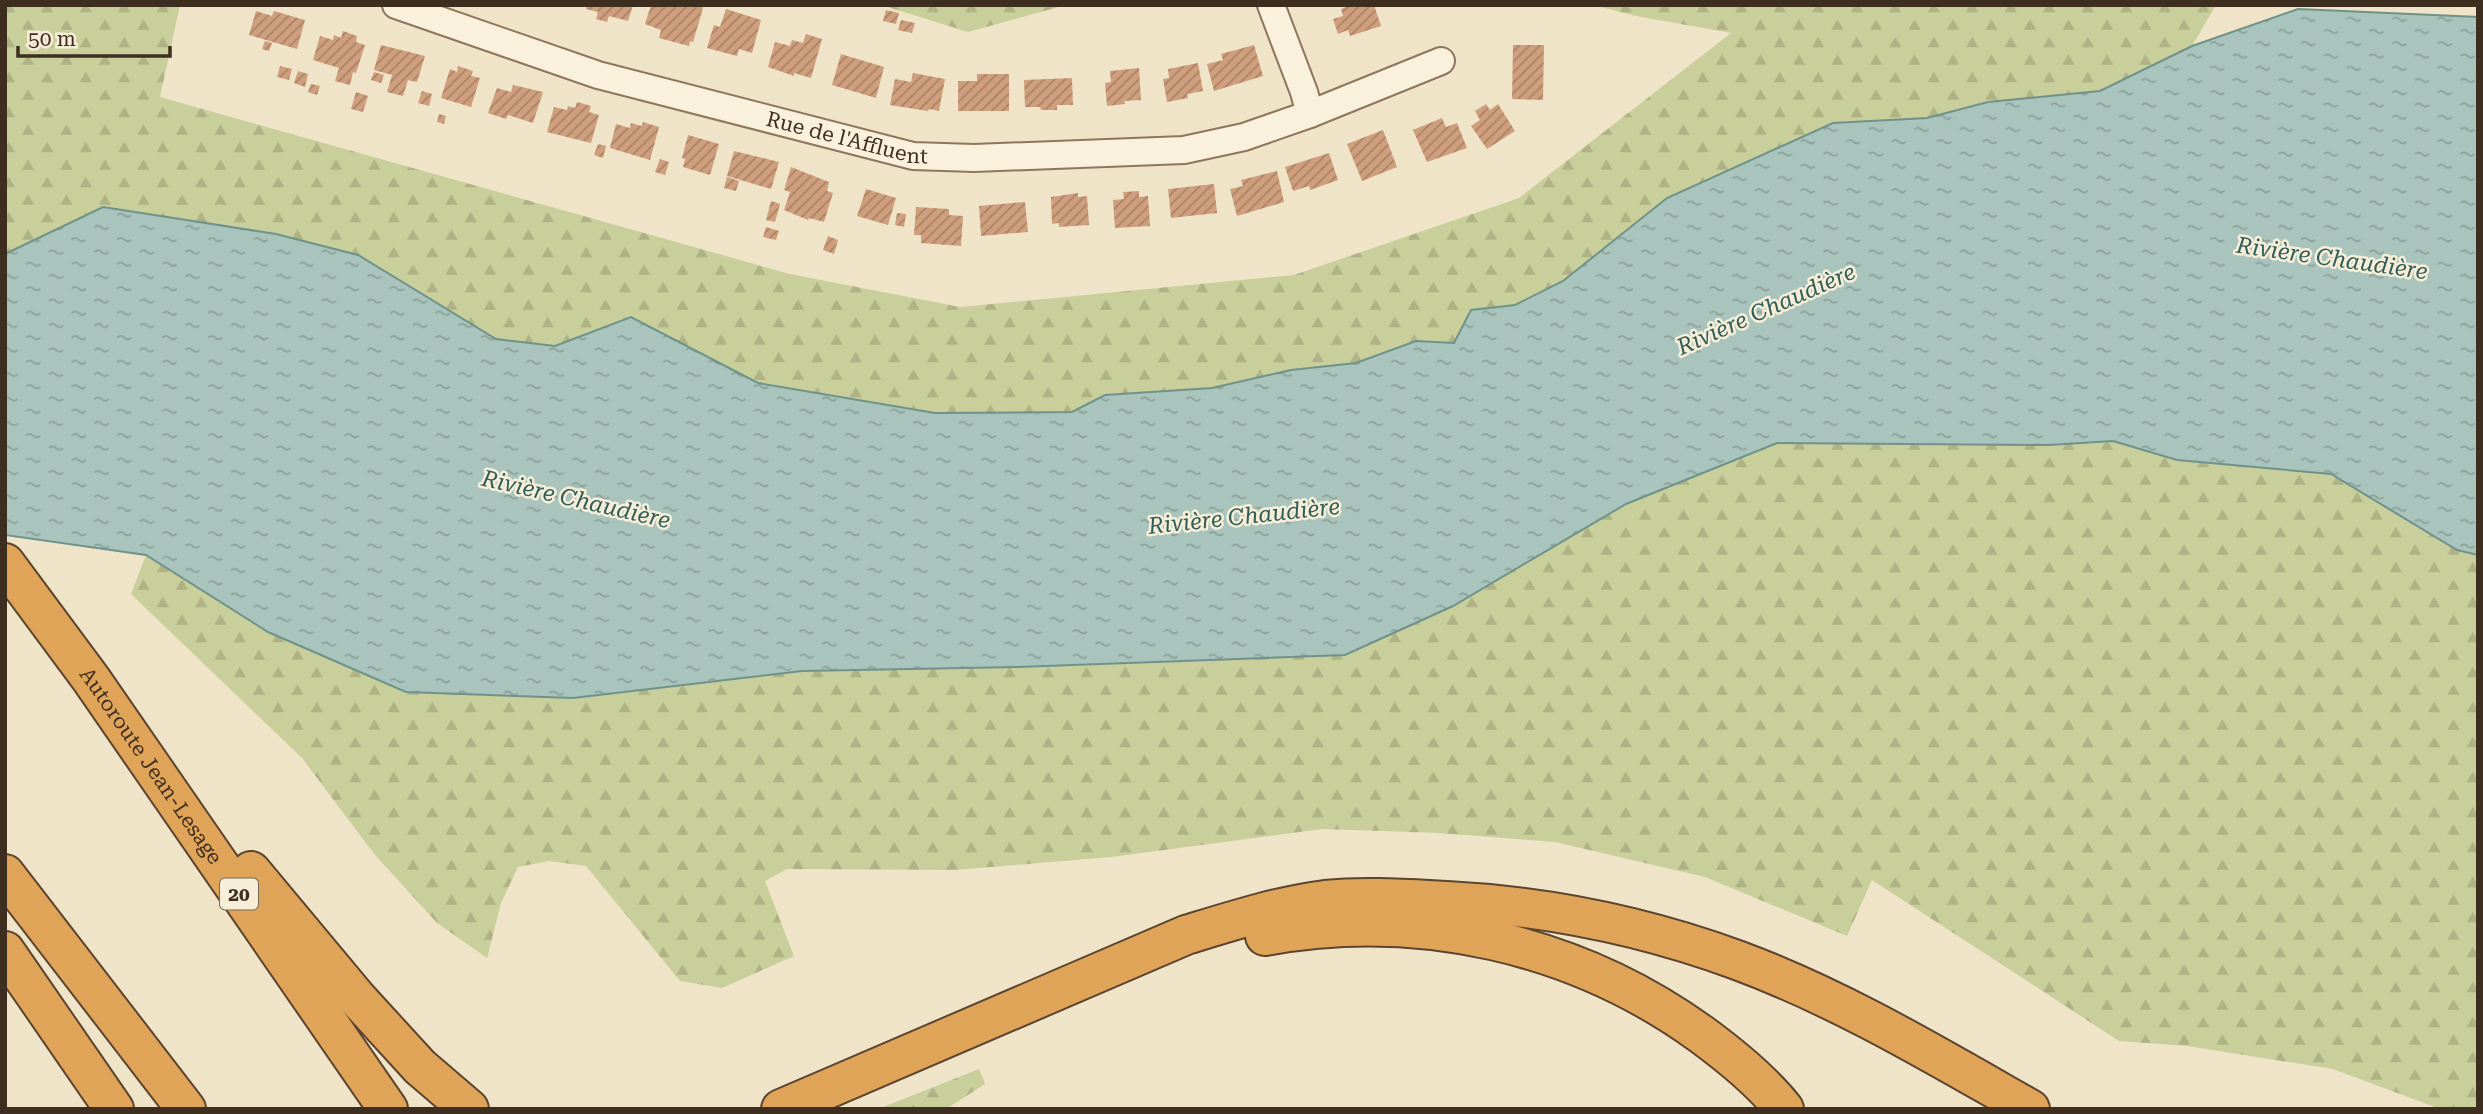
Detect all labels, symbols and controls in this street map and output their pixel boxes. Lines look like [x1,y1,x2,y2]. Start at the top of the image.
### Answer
scale bar [18,14,170,58]
text: 50 m [28,27,76,51]
street label: Rue de l'Affluent [764,107,928,168]
water label: Rivière Chaudière [2234,232,2429,285]
water label: Rivière Chaudière [1672,258,1860,361]
water label: Rivière Chaudière [478,464,673,534]
water label: Rivière Chaudière [1146,493,1341,540]
street label: Autoroute Jean-Lesage [75,663,227,869]
road number: 20 [220,878,258,909]

